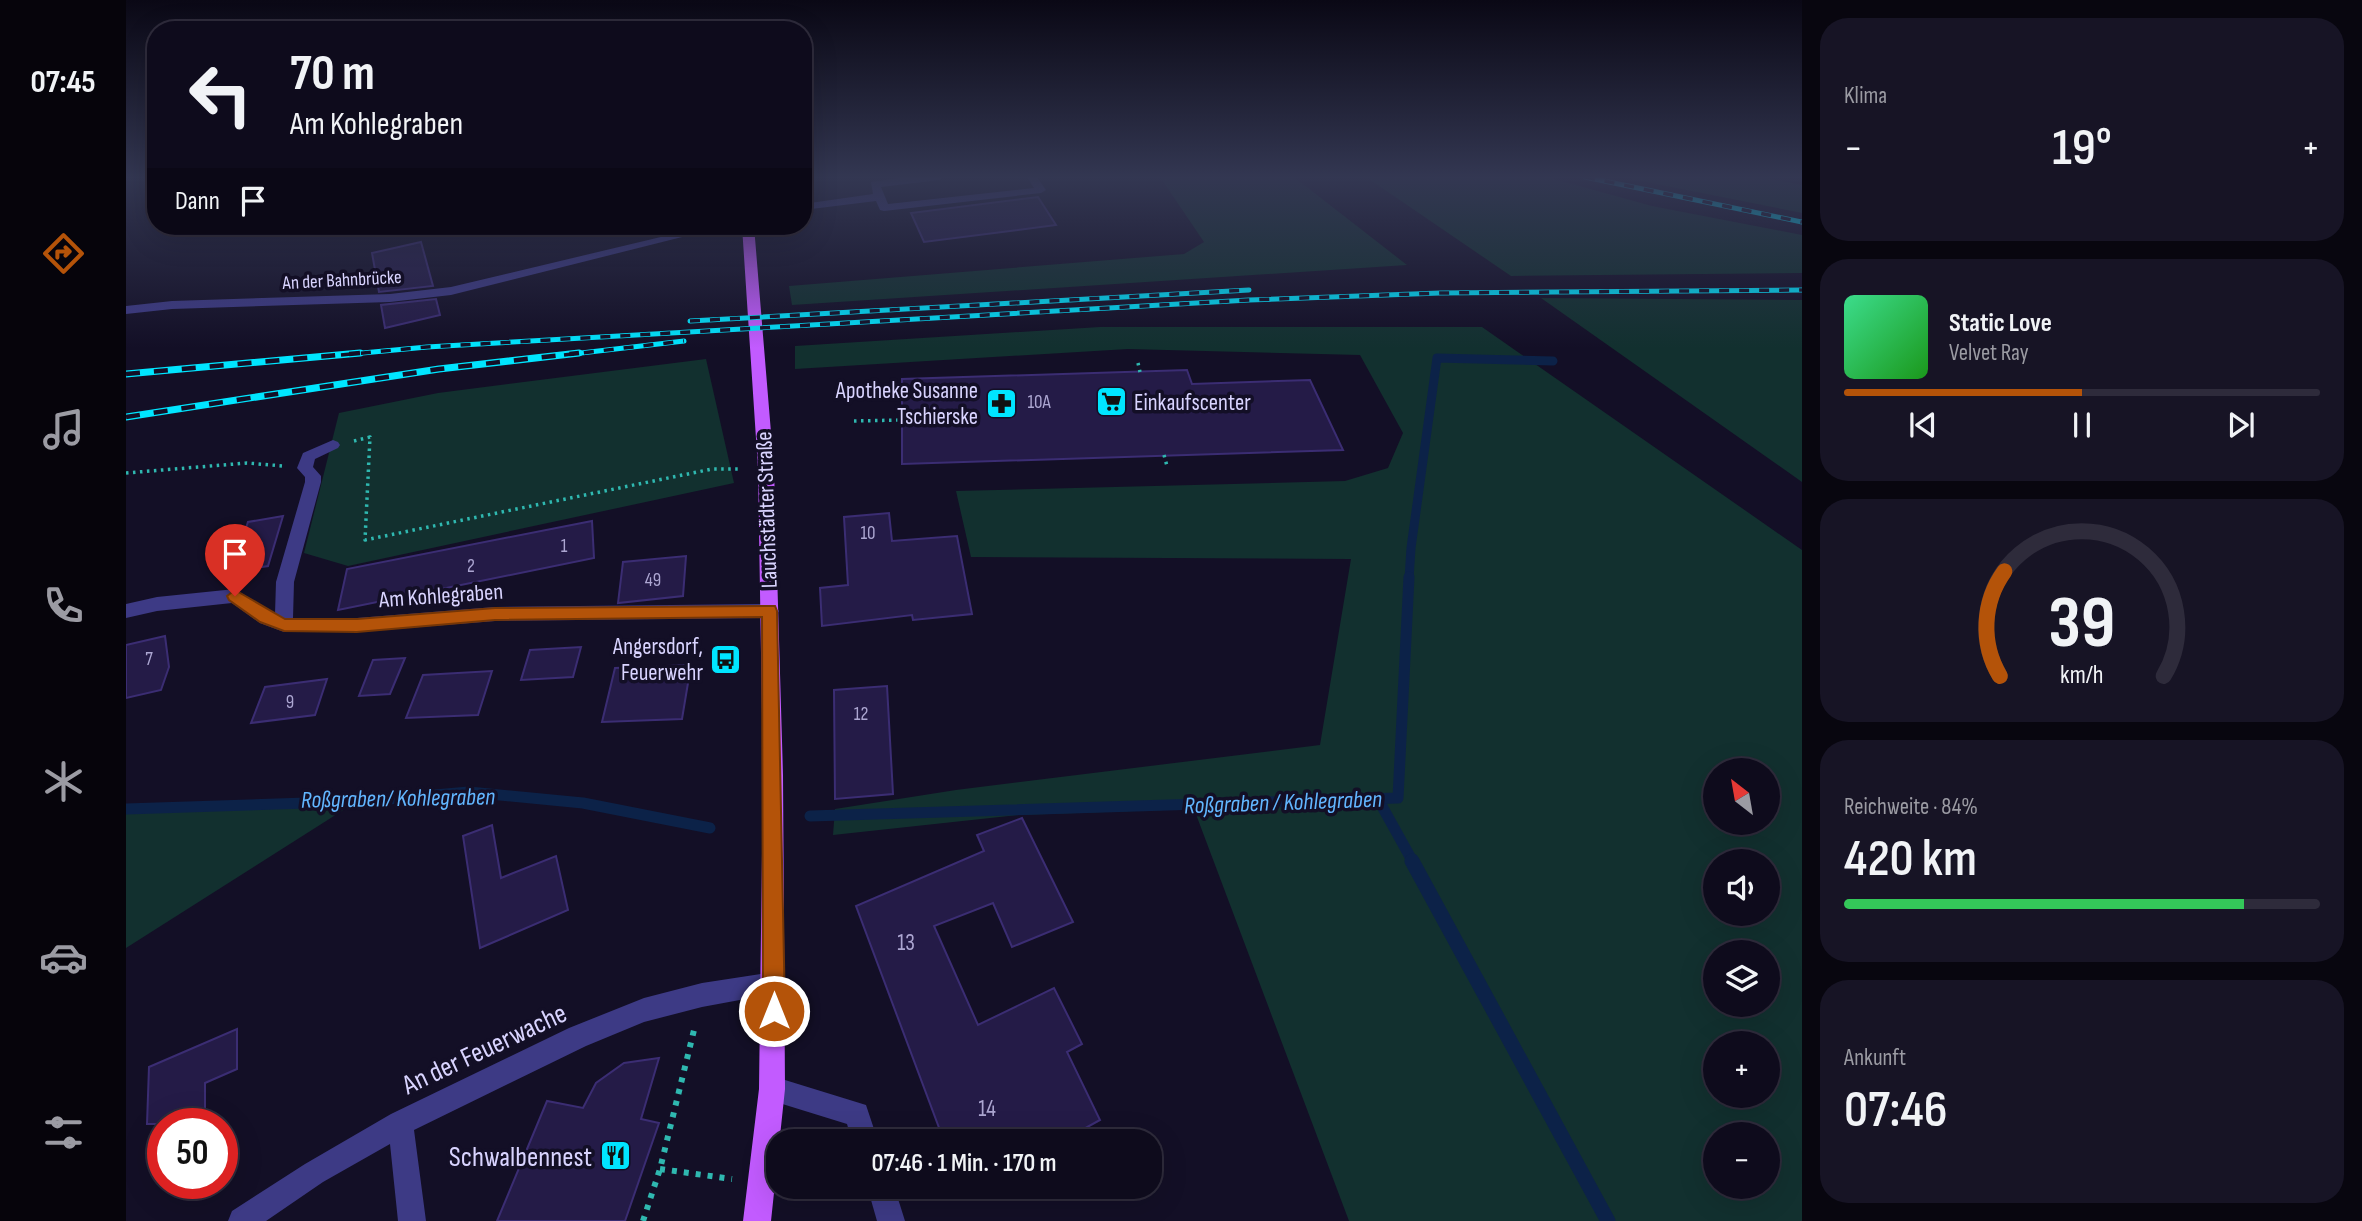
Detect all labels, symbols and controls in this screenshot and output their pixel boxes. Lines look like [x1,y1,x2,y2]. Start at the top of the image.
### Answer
text: 70 m [290,45,375,104]
icon: left [175,49,266,140]
text: 07:45 [30,63,96,102]
text: Klima [1844,82,1887,110]
text: Am Kohlegraben [290,105,463,144]
text: 19° [2052,117,2112,180]
text: − [1844,126,1863,171]
text: + [2301,126,2320,171]
icon: arrive [234,182,272,220]
text: Dann [175,186,220,217]
icon: directions [39,229,88,278]
street label: An der Bahnbrücke [281,266,402,295]
text: Static Love [1949,308,2052,339]
text: Velvet Ray [1949,339,2029,367]
place label: Apotheke Susanne Tschierske [835,377,978,431]
supermarket icon: Einkaufscenter [1094,385,1128,419]
pharmacy icon: Apotheke Susanne Tschierske [984,386,1018,420]
place label: Einkaufscenter [1134,389,1251,417]
house number: 10A [1027,391,1051,414]
icon: music [39,405,88,454]
icon: previous [1904,406,1942,444]
icon: pause [2063,406,2101,444]
icon: next [2222,406,2260,444]
street label: Lauchstädter Straße [750,431,784,589]
house number: 10 [860,522,876,545]
pin [205,524,265,596]
icon: arrive [216,535,254,573]
house number: 1 [561,535,568,558]
house number: 2 [467,555,475,578]
house number: 49 [645,569,661,592]
street label: Am Kohlegraben [377,578,504,614]
icon: phone [39,581,88,630]
text: 39 [2048,581,2116,669]
place label: Angersdorf, Feuerwehr [612,633,703,687]
bus stop icon: Angersdorf, Feuerwehr [709,642,743,676]
house number: 7 [145,648,153,671]
text: km/h [2060,660,2104,691]
house number: 9 [286,691,294,714]
house number: 12 [854,703,868,726]
icon: climate [39,757,88,806]
north arrow [1703,758,1780,835]
map controls [1703,758,1780,1199]
water label: Roßgraben/ Kohlegraben [301,782,495,815]
water label: Roßgraben / Kohlegraben [1183,785,1383,820]
text: Reichweite · 84% [1844,793,1978,821]
text: 420 km [1844,828,1977,891]
button: sound [1703,849,1780,926]
house number: 13 [897,929,915,957]
icon: car [39,933,88,982]
button: layers [1703,940,1780,1017]
position arrow [737,974,811,1048]
street label: An der Feuerwache [396,997,572,1102]
button: + [1703,1031,1780,1108]
text: Ankunft [1844,1044,1906,1072]
text: 07:46 [1844,1079,1947,1142]
house number: 14 [978,1095,996,1123]
icon: filters [39,1108,88,1157]
speed limit sign: 50 [147,1108,238,1199]
button: − [1703,1122,1780,1199]
restaurant icon: Schwalbennest [598,1139,632,1173]
place label: Schwalbennest [449,1141,592,1174]
text: 07:46 · 1 Min. · 170 m [872,1148,1057,1179]

